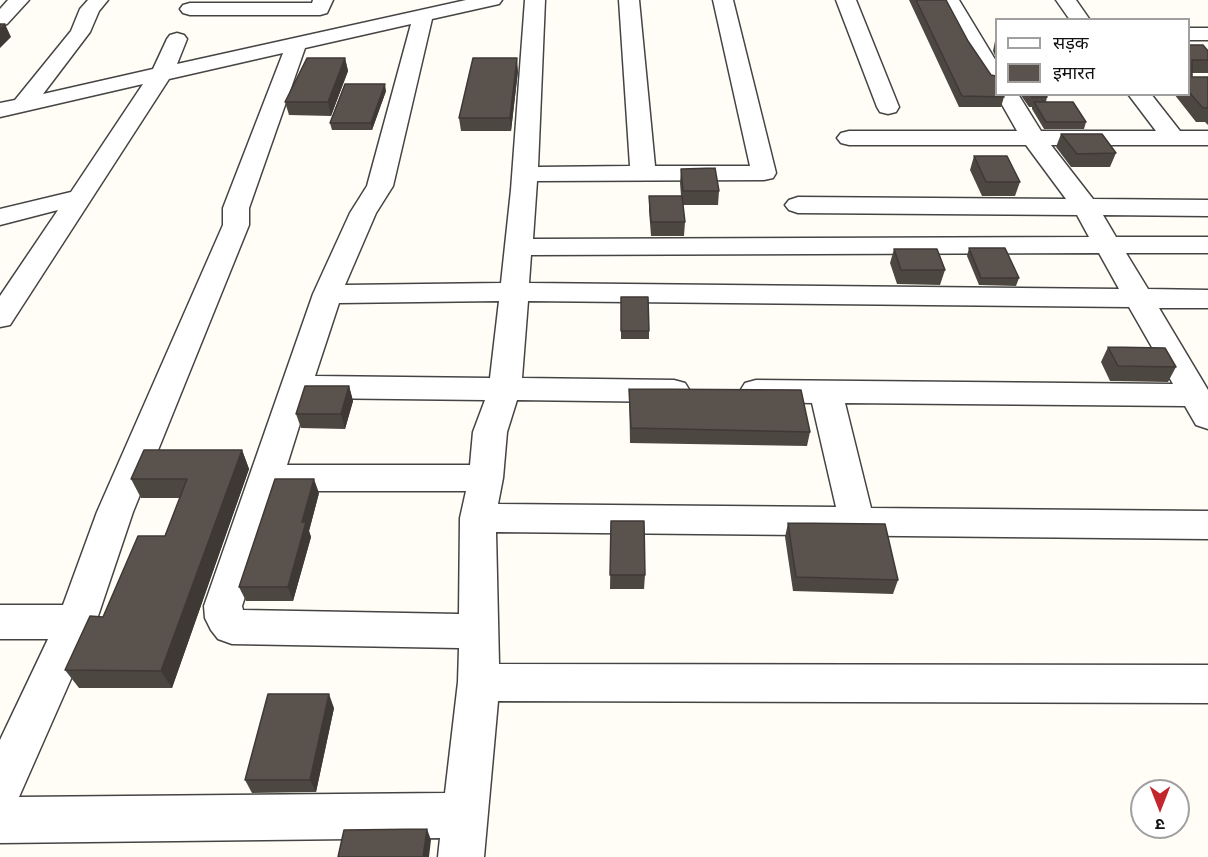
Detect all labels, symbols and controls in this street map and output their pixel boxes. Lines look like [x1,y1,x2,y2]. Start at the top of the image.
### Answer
legend [995,18,1190,96]
text: सड़क [1053,30,1089,54]
text: इमारत [1053,60,1095,84]
north arrow [1130,779,1190,839]
text: उ [1155,814,1165,836]

